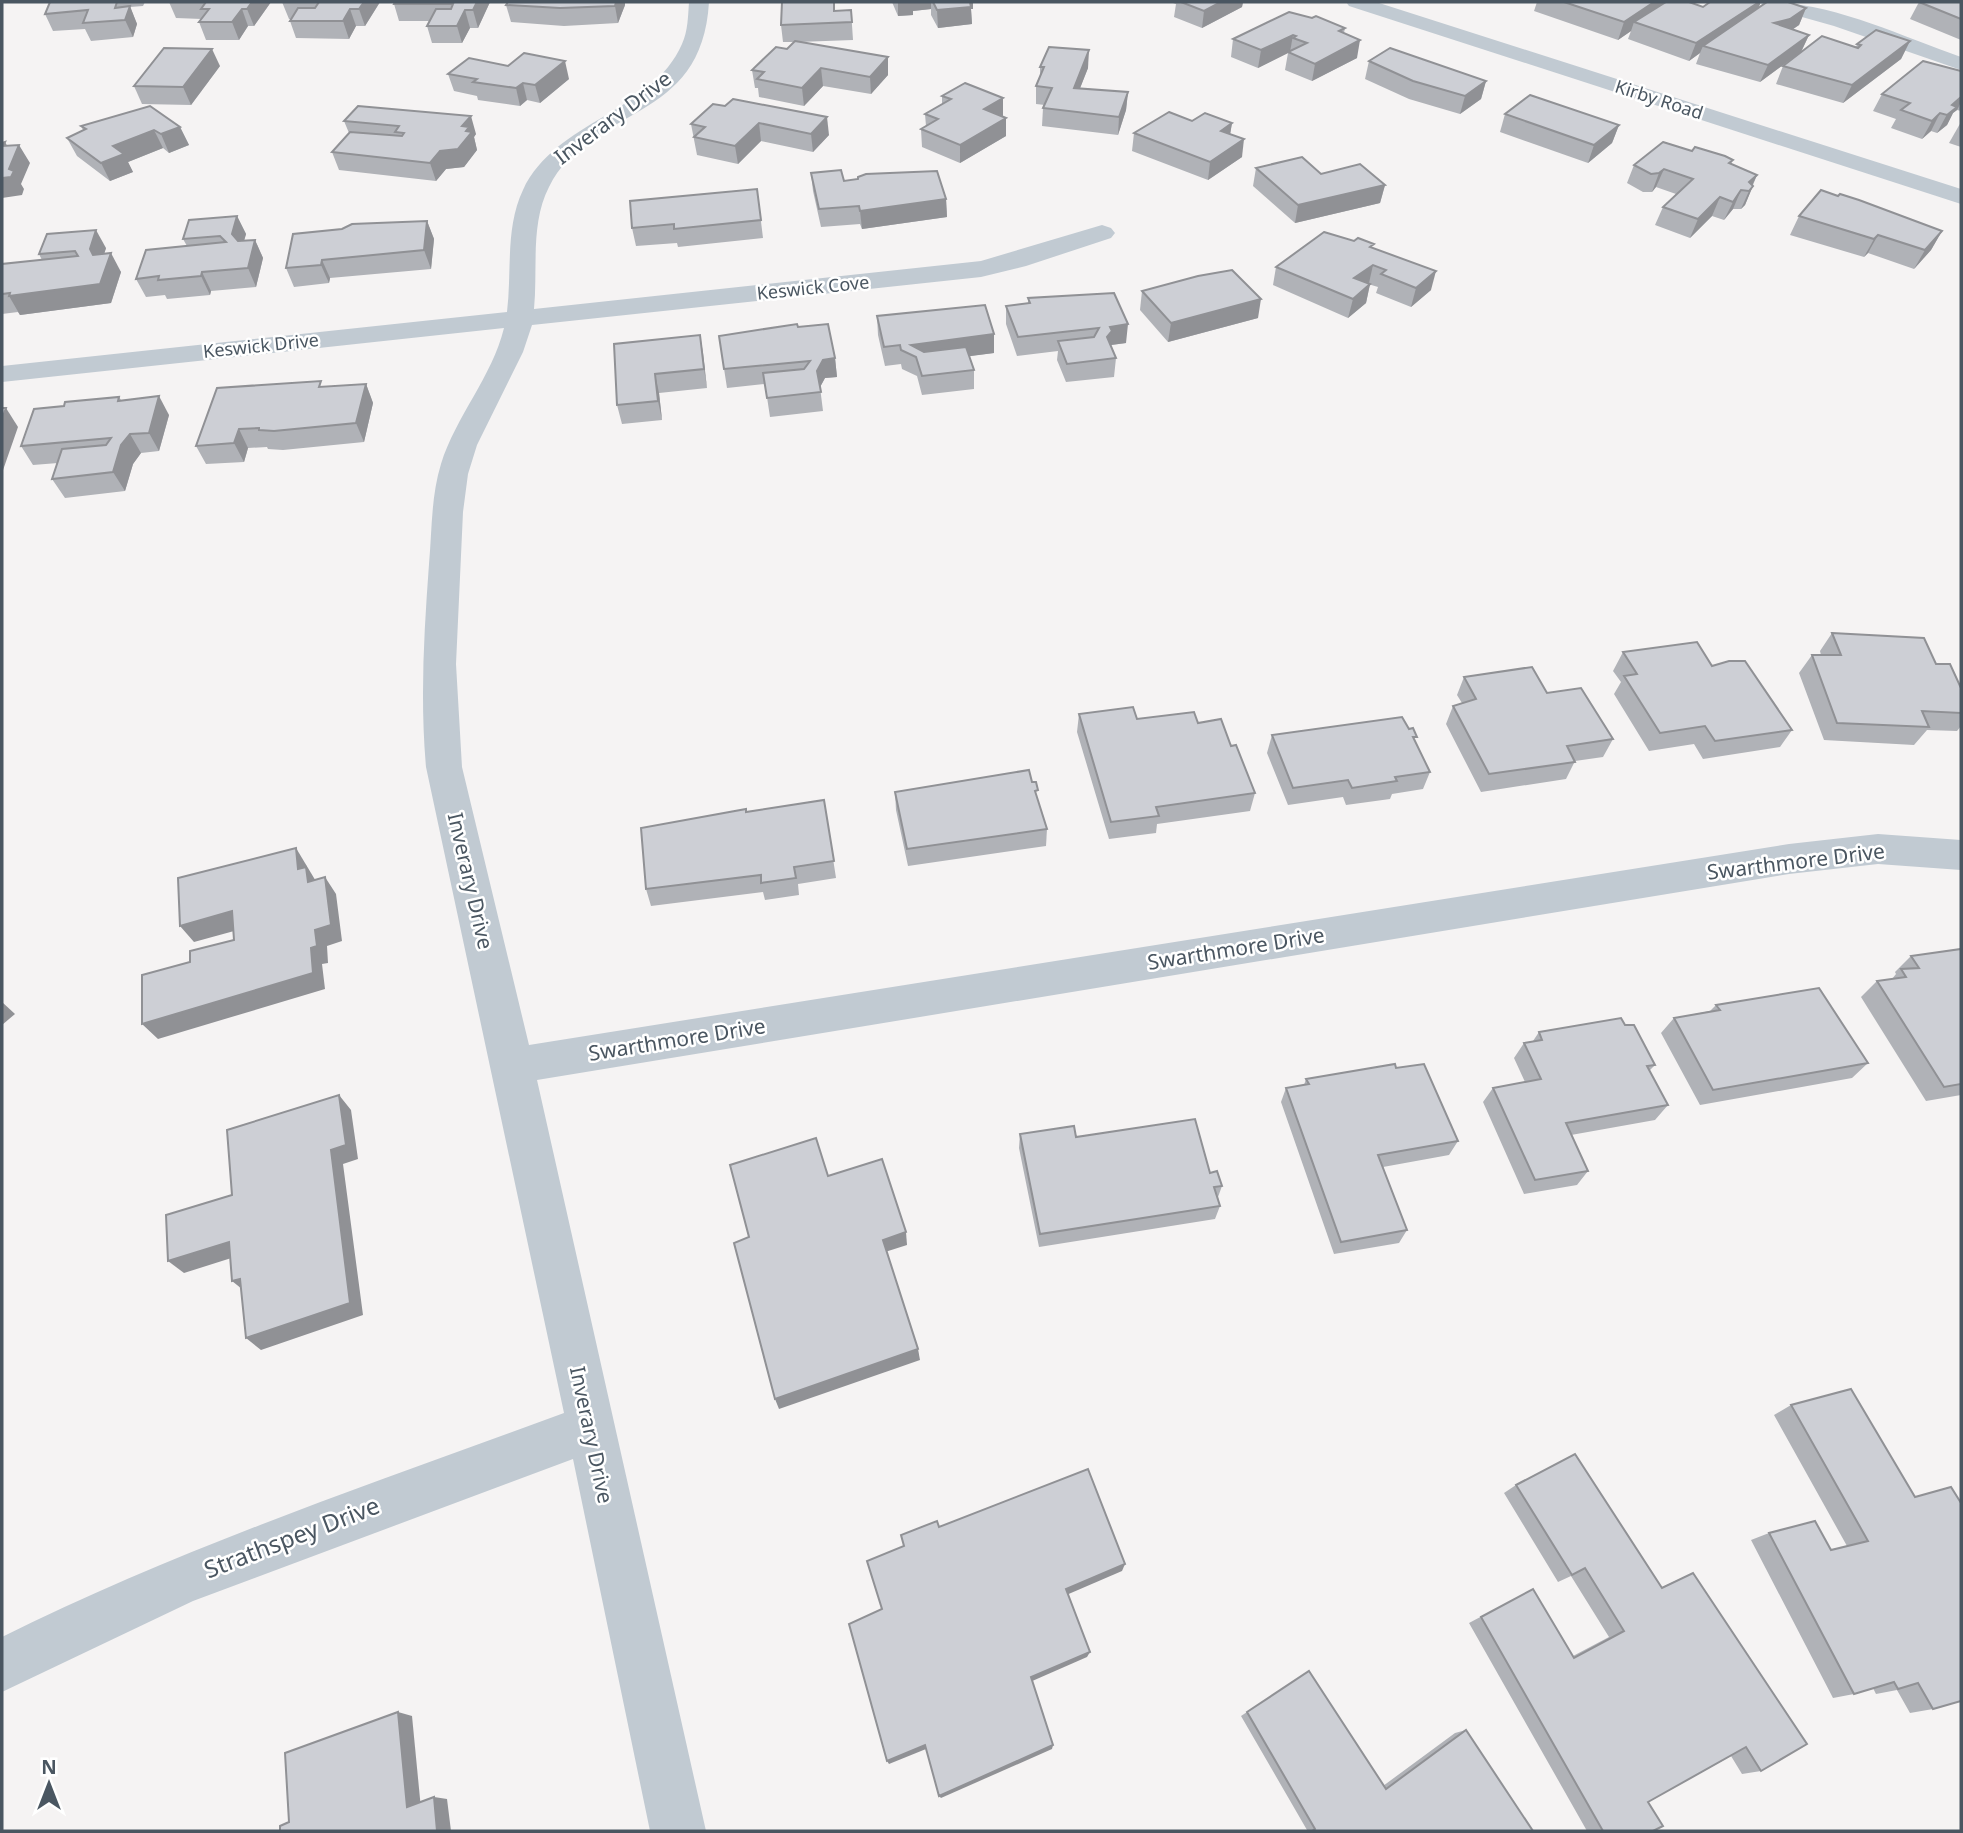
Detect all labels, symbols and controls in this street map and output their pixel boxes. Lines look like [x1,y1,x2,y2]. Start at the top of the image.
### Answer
street label: Inverary Drive [548,64,676,170]
street label: Kirby Road [1612,74,1706,125]
street label: Keswick Cove [756,269,870,305]
street label: Keswick Drive [202,327,320,363]
street label: Inverary Drive [442,810,500,952]
street label: Swarthmore Drive [1705,836,1886,886]
street label: Swarthmore Drive [1145,920,1326,976]
street label: Swarthmore Drive [586,1011,767,1067]
street label: Inverary Drive [564,1364,620,1506]
street label: Strathspey Drive [199,1488,384,1585]
north arrow [14,1749,84,1819]
text: N [41,1754,57,1780]

